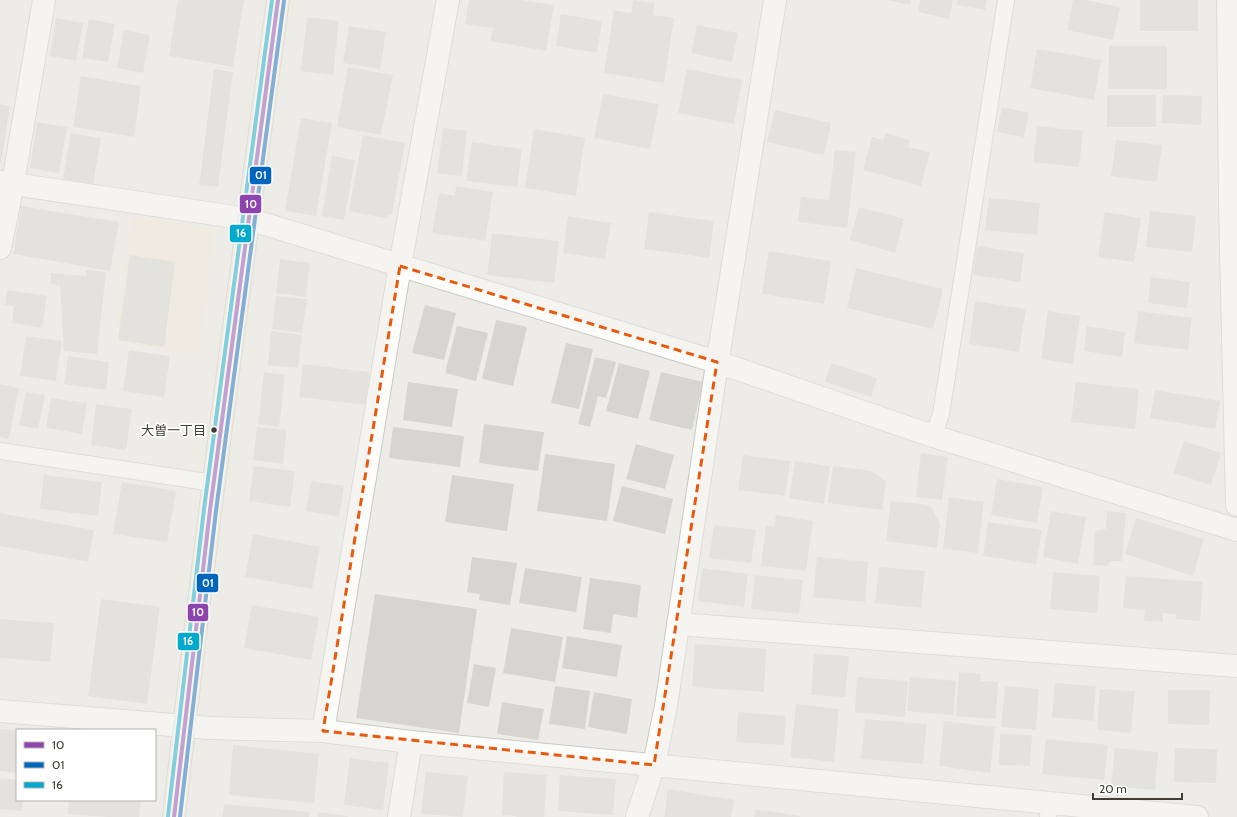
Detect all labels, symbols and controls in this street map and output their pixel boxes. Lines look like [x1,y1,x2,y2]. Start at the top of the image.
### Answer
line badge: 01 [249,166,272,185]
text: 01 [255,168,267,182]
line badge: 10 [239,194,262,214]
text: 10 [245,197,257,211]
line badge: 16 [229,224,252,243]
text: 16 [236,226,246,240]
place label: 大曽一丁目 [141,422,206,438]
marker: 大曽一丁目 [209,425,219,435]
line badge: 01 [196,573,219,593]
text: 01 [202,576,214,590]
line badge: 10 [187,603,209,622]
text: 10 [192,605,204,619]
line badge: 16 [177,632,200,651]
text: 16 [183,634,193,648]
legend [16,729,156,801]
text: 10 [52,737,64,752]
text: 01 [52,757,64,772]
scale bar [1093,775,1182,801]
text: 16 [52,777,63,792]
text: 20 m [1099,781,1127,796]

